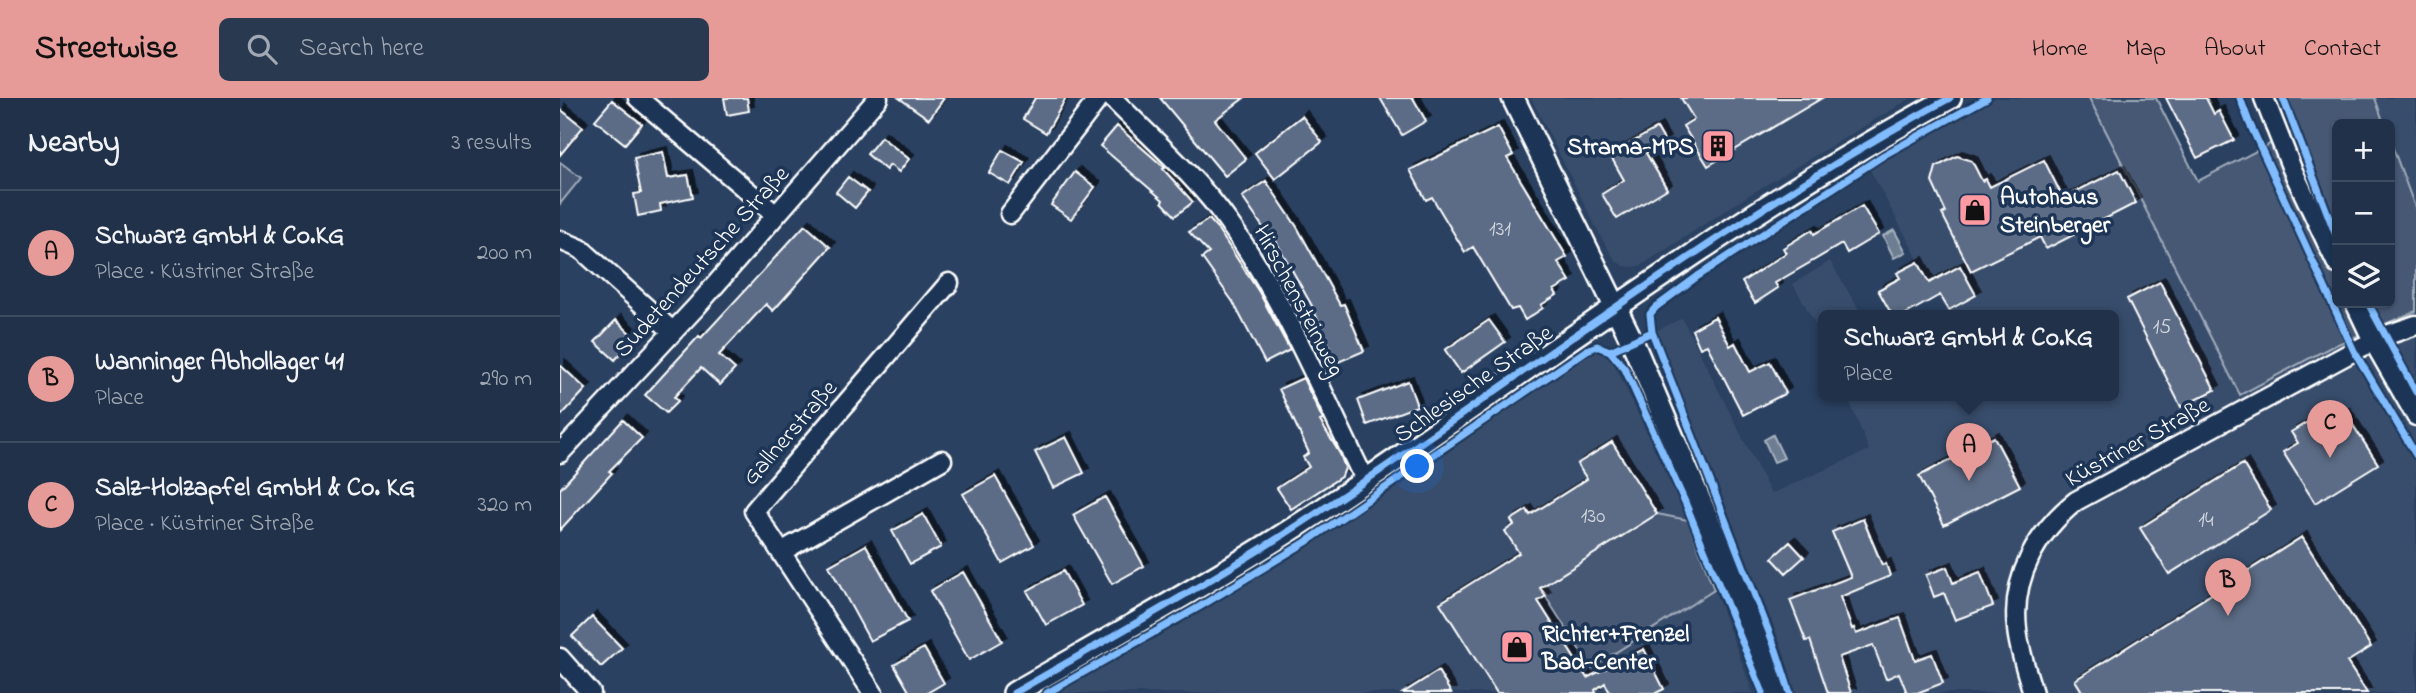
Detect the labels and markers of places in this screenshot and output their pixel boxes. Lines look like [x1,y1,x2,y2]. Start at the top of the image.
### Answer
building icon: Strama-MPS [1699,127,1737,165]
place label: Strama-MPS [1567,131,1694,166]
place label: Autohaus Steinberger [2000,181,2111,245]
shop icon: Autohaus Steinberger [1956,191,1994,229]
pin: C [2307,400,2353,458]
pin: A [1946,423,1992,481]
pin: B [2205,558,2251,616]
place label: Richter+Frenzel Bad-Center [1541,618,1689,681]
shop icon: Richter+Frenzel Bad-Center [1498,628,1536,666]

